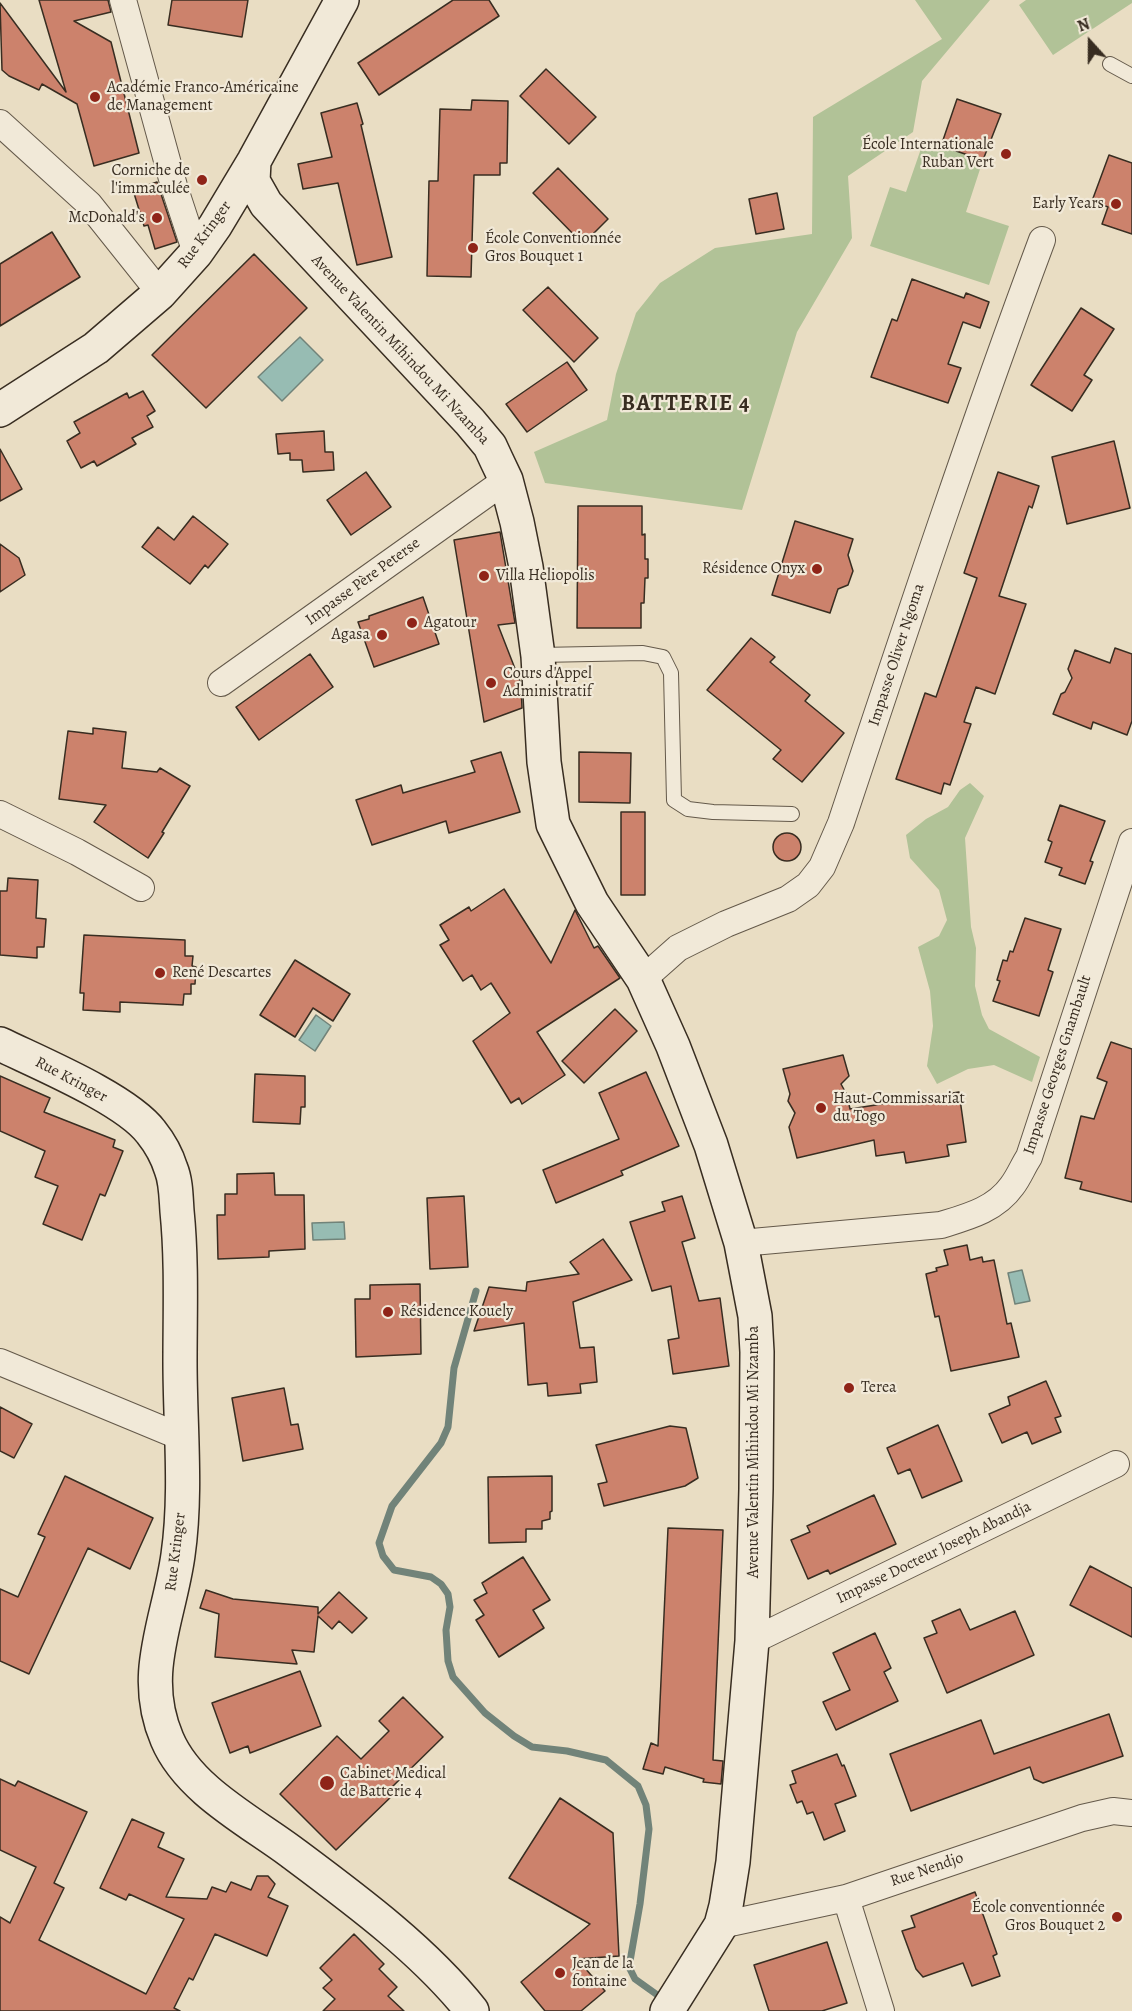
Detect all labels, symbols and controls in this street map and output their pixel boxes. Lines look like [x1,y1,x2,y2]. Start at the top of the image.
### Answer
north arrow [1060,12,1120,72]
text: N [1074,13,1093,38]
place label: Académie Franco-Américaine de Management [107,78,299,116]
marker: Académie Franco-Américaine de Management [88,90,102,104]
place label: École Internationale Ruban Vert [862,135,994,173]
marker: École Internationale Ruban Vert [999,147,1013,161]
place label: Corniche de l'immaculée [111,161,190,199]
marker: Corniche de l'immaculée [195,173,209,187]
place label: Early Years [1032,194,1104,214]
street label: Rue Kringer [174,197,236,273]
marker: Early Years [1109,197,1123,211]
place label: McDonald's [68,208,145,228]
marker: McDonald's [150,211,164,225]
place label: École Conventionnée Gros Bouquet 1 [485,229,621,267]
marker: École Conventionnée Gros Bouquet 1 [466,241,480,255]
street label: Avenue Valentin Mihindou Mi Nzamba [307,251,493,449]
district label: BATTERIE 4 [621,392,751,418]
street label: Impasse Père Peterse [302,534,424,630]
place label: Résidence Onyx [702,559,805,579]
marker: Résidence Onyx [810,562,824,576]
place label: Villa Heliopolis [496,566,595,586]
marker: Villa Heliopolis [477,569,491,583]
street label: Impasse Oliver Ngoma [865,581,929,729]
place label: Agatour [424,613,477,633]
marker: Agatour [405,616,419,630]
place label: Agasa [332,625,370,645]
marker: Agasa [375,628,389,642]
place label: Cours d'Appel Administratif [503,664,592,702]
marker: Cours d'Appel Administratif [484,676,498,690]
place label: René Descartes [172,963,272,983]
marker: René Descartes [153,966,167,980]
street label: Impasse Georges Gnambault [1020,973,1096,1157]
street label: Rue Kringer [32,1053,110,1107]
place label: Haut-Commissariat du Togo [833,1089,965,1127]
marker: Haut-Commissariat du Togo [814,1101,828,1115]
place label: Résidence Kouely [400,1302,513,1322]
marker: Résidence Kouely [381,1305,395,1319]
street label: Avenue Valentin Mihindou Mi Nzamba [744,1326,764,1578]
place label: Terea [861,1378,897,1398]
marker: Terea [842,1381,856,1395]
street label: Impasse Docteur Joseph Abandja [834,1497,1034,1609]
street label: Rue Kringer [162,1512,190,1592]
place label: Cabinet Medical de Batterie 4 [340,1764,446,1802]
marker: Cabinet Medical de Batterie 4 [318,1774,336,1792]
street label: Rue Nendjo [888,1849,966,1891]
place label: École conventionnée Gros Bouquet 2 [972,1898,1105,1936]
marker: École conventionnée Gros Bouquet 2 [1110,1910,1124,1924]
place label: Jean de la fontaine [572,1954,633,1992]
marker: Jean de la fontaine [553,1966,567,1980]

